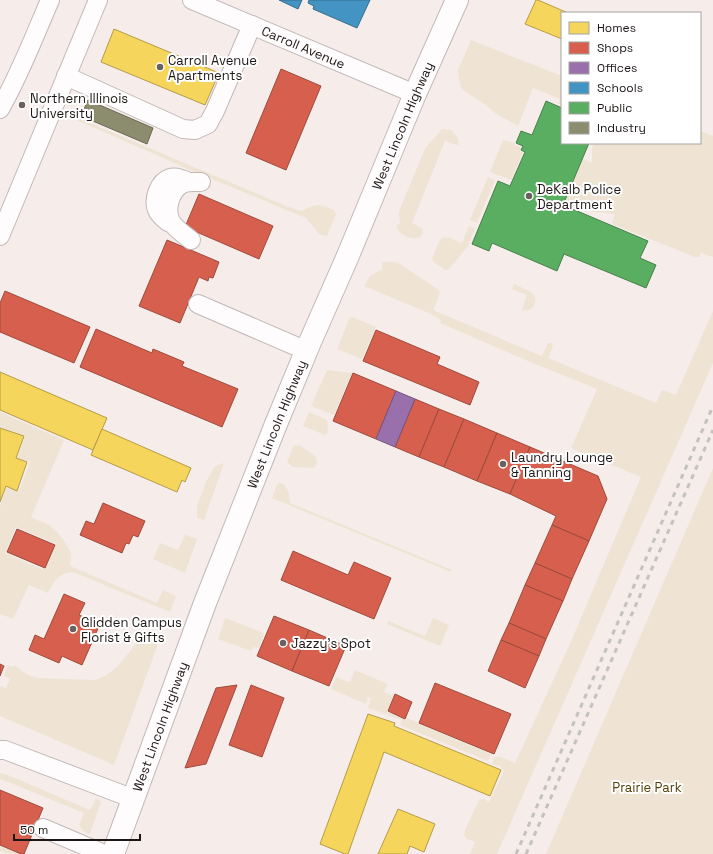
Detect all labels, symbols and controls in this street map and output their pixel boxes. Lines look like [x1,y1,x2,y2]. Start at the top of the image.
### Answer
legend [561,12,701,144]
text: Homes [597,20,636,36]
street label: Carroll Avenue [259,22,348,72]
text: Shops [597,40,633,56]
place label: Carroll Avenue Apartments [168,52,257,84]
street label: West Lincoln Highway [368,59,437,192]
text: Offices [597,60,637,76]
marker: Carroll Avenue Apartments [155,62,165,72]
text: Schools [597,80,643,96]
place label: Northern Illinois University [30,90,128,122]
marker: Northern Illinois University [17,100,27,110]
text: Public [597,100,632,116]
text: Industry [597,120,646,136]
place label: DeKalb Police Department [537,181,621,213]
marker: DeKalb Police Department [524,191,534,201]
street label: West Lincoln Highway [243,357,310,491]
place label: Laundry Lounge & Tanning [511,449,613,481]
marker: Laundry Lounge & Tanning [498,459,508,469]
place label: Glidden Campus Florist & Gifts [81,614,182,646]
marker: Glidden Campus Florist & Gifts [68,624,78,634]
place label: Jazzy's Spot [291,635,371,652]
marker: Jazzy's Spot [278,638,288,648]
street label: West Lincoln Highway [128,659,191,794]
park label: Prairie Park [612,779,682,796]
scale bar [14,816,140,842]
text: 50 m [20,822,48,838]

